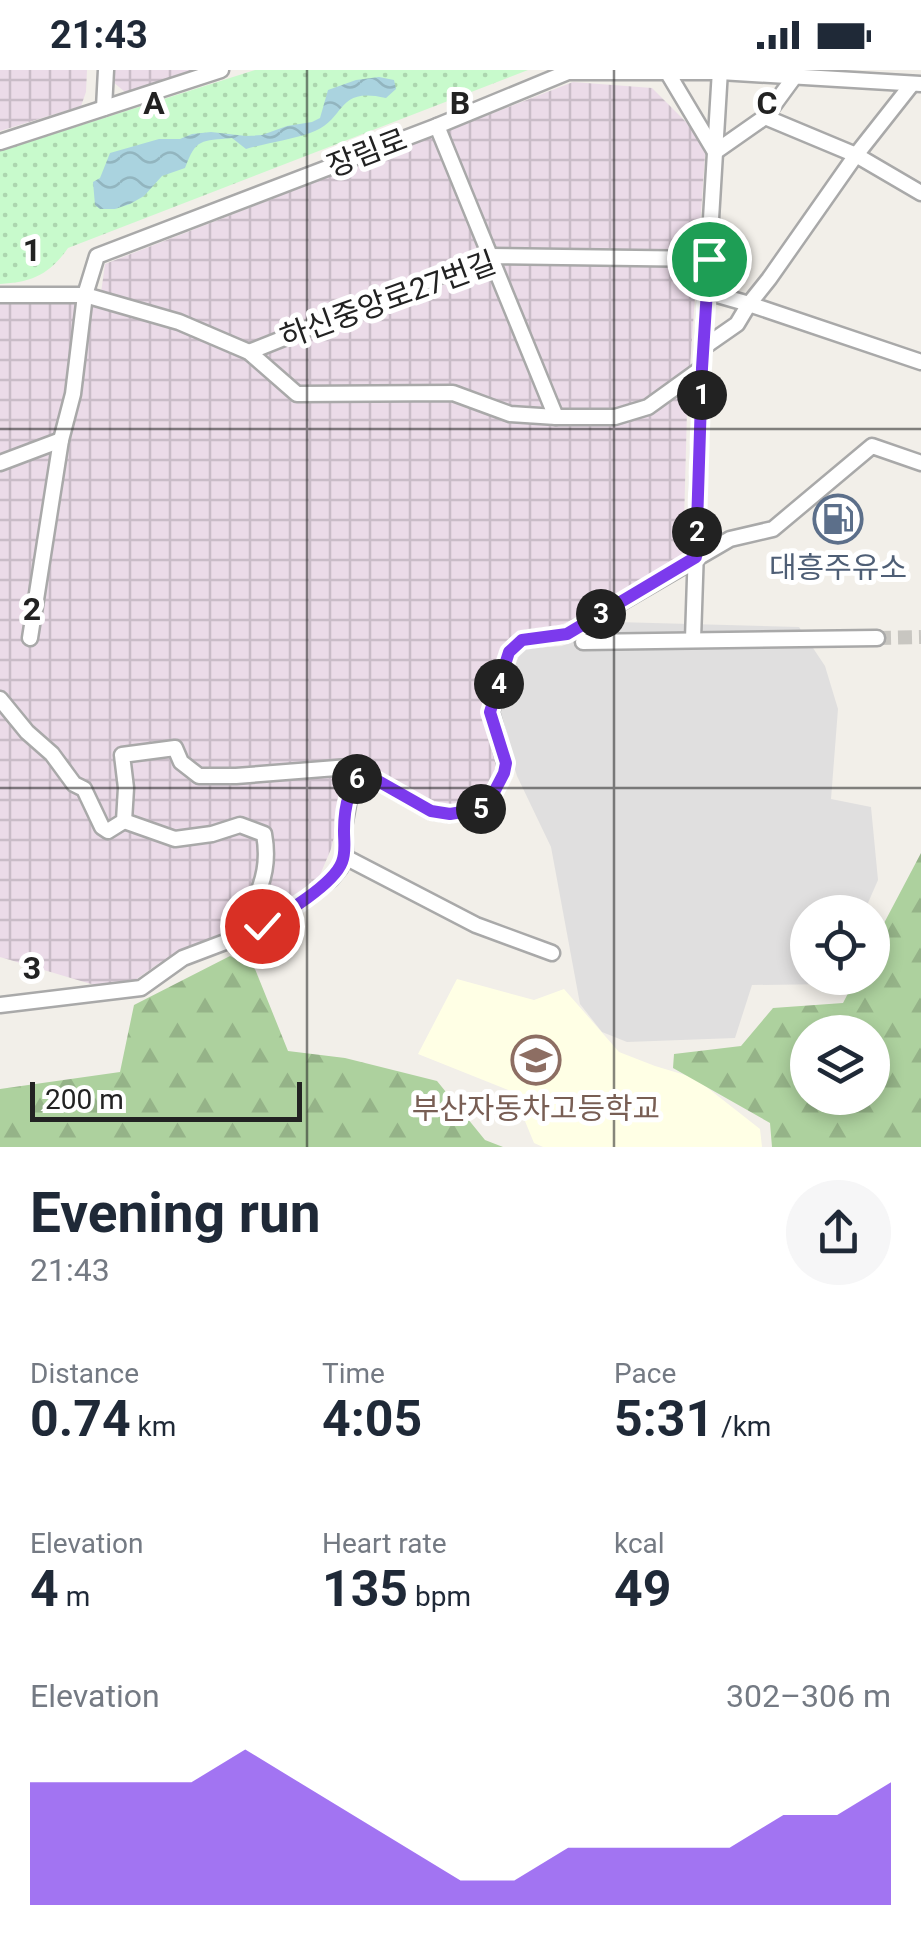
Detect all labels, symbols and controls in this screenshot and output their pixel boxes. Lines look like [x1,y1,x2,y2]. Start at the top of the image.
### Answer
text: 21:43 [50,13,148,57]
text: A [143,84,165,122]
text: B [450,84,470,122]
text: C [757,84,777,122]
street label: 장림로 [322,121,412,184]
pin [667,217,752,302]
text: 1 [23,231,41,269]
icon: arrive [682,232,737,287]
street label: 하신중앙로27번길 [275,244,500,355]
pin: 1 [677,370,727,420]
text: 1 [694,378,710,411]
fuel station icon: 대흥주유소 [812,493,864,545]
pin: 2 [672,507,722,557]
text: 2 [689,515,705,548]
place label: 대흥주유소 [769,550,907,585]
pin: 3 [576,589,626,639]
text: 2 [23,590,41,628]
text: 3 [593,597,609,630]
pin: 4 [474,659,524,709]
text: 4 [491,667,507,700]
pin: 6 [332,754,382,804]
text: 6 [349,762,365,795]
pin: 5 [456,784,506,834]
text: 5 [473,792,489,825]
pin [220,884,305,969]
map controls [790,895,890,1115]
button: locate [790,895,890,995]
icon: check [235,899,290,954]
text: 3 [23,949,41,987]
button: layers [790,1015,890,1115]
school or university icon: 부산자동차고등학교 [510,1034,562,1086]
scale bar [30,1077,302,1122]
text: 200 m [45,1083,124,1116]
place label: 부산자동차고등학교 [412,1091,660,1126]
button: share [786,1180,891,1285]
text: Evening run [30,1181,321,1245]
text: 21:43 [30,1251,110,1289]
text: Distance [30,1357,139,1390]
text: Time [322,1357,385,1390]
text: Pace [614,1357,676,1390]
text: 0.74 [30,1390,131,1448]
text: 4:05 [322,1390,422,1448]
text: 5:31 [614,1390,714,1448]
text: km [131,1410,176,1443]
text: /km [714,1410,771,1443]
text: Elevation [30,1527,143,1560]
text: Heart rate [322,1527,447,1560]
text: kcal [614,1527,665,1560]
text: 4 [30,1560,59,1618]
text: 135 [322,1560,408,1618]
text: 49 [614,1560,671,1618]
text: m [59,1580,90,1613]
text: bpm [408,1580,471,1613]
text: Elevation [30,1677,160,1715]
text: 302–306 m [726,1677,891,1715]

